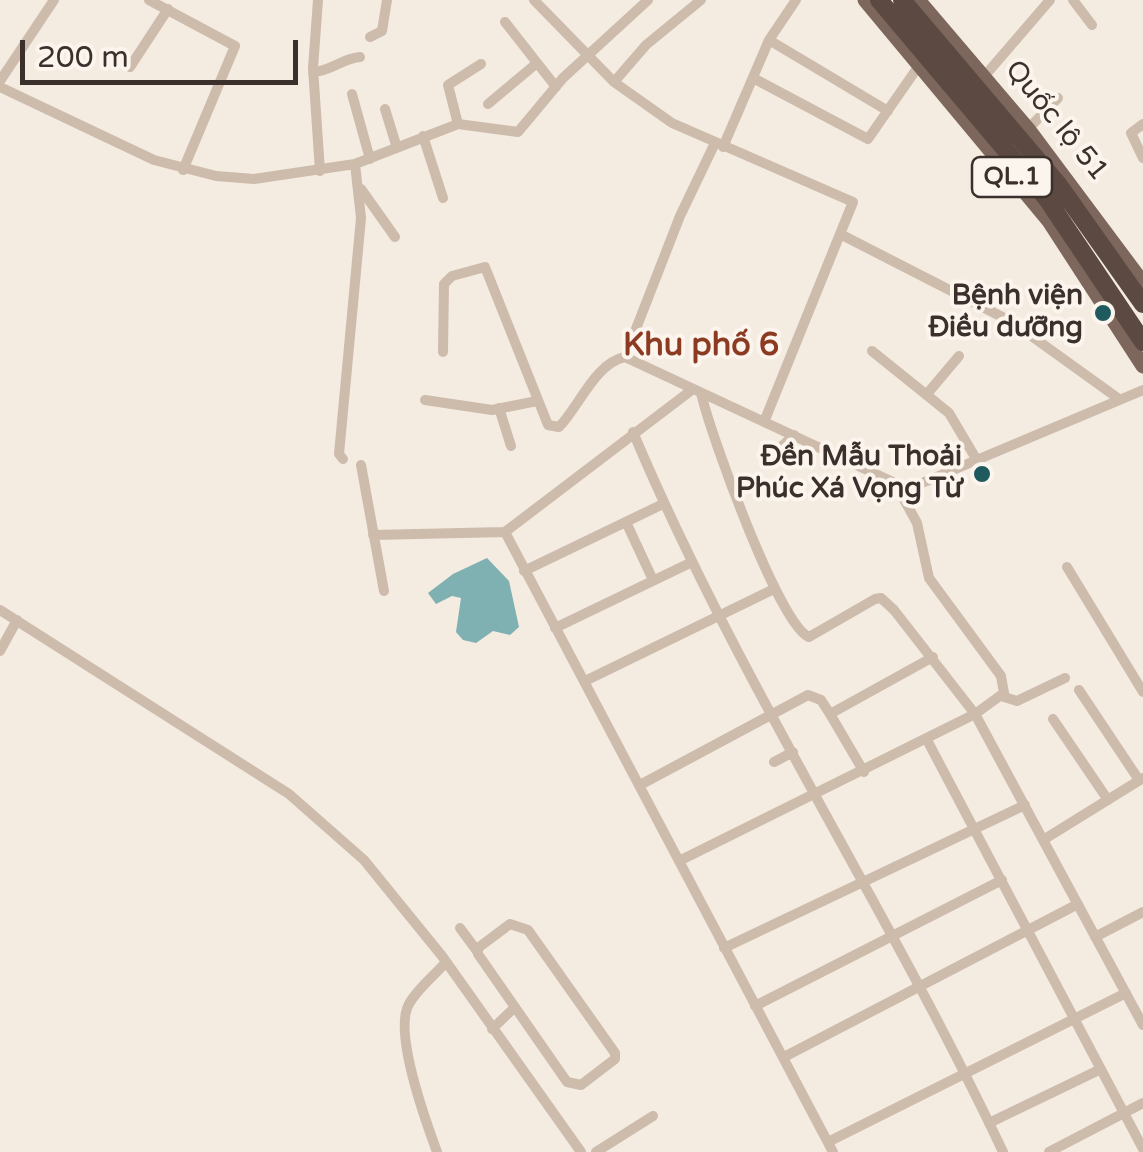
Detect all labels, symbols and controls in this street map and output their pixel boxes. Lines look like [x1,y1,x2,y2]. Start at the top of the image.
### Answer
scale bar [25,20,302,82]
text: 200 m [37,39,129,76]
street label: Quốc lộ 51 [997,54,1115,188]
road number: QL.1 [972,157,1052,197]
place label: Bệnh viện Điều dưỡng [928,280,1083,346]
marker: Bệnh viện Điều dưỡng [1092,302,1114,324]
district label: Khu phố 6 [623,328,779,366]
place label: Đền Mẫu Thoải Phúc Xá Vọng Từ [736,441,962,507]
marker: Đền Mẫu Thoải Phúc Xá Vọng Từ [971,463,993,485]

